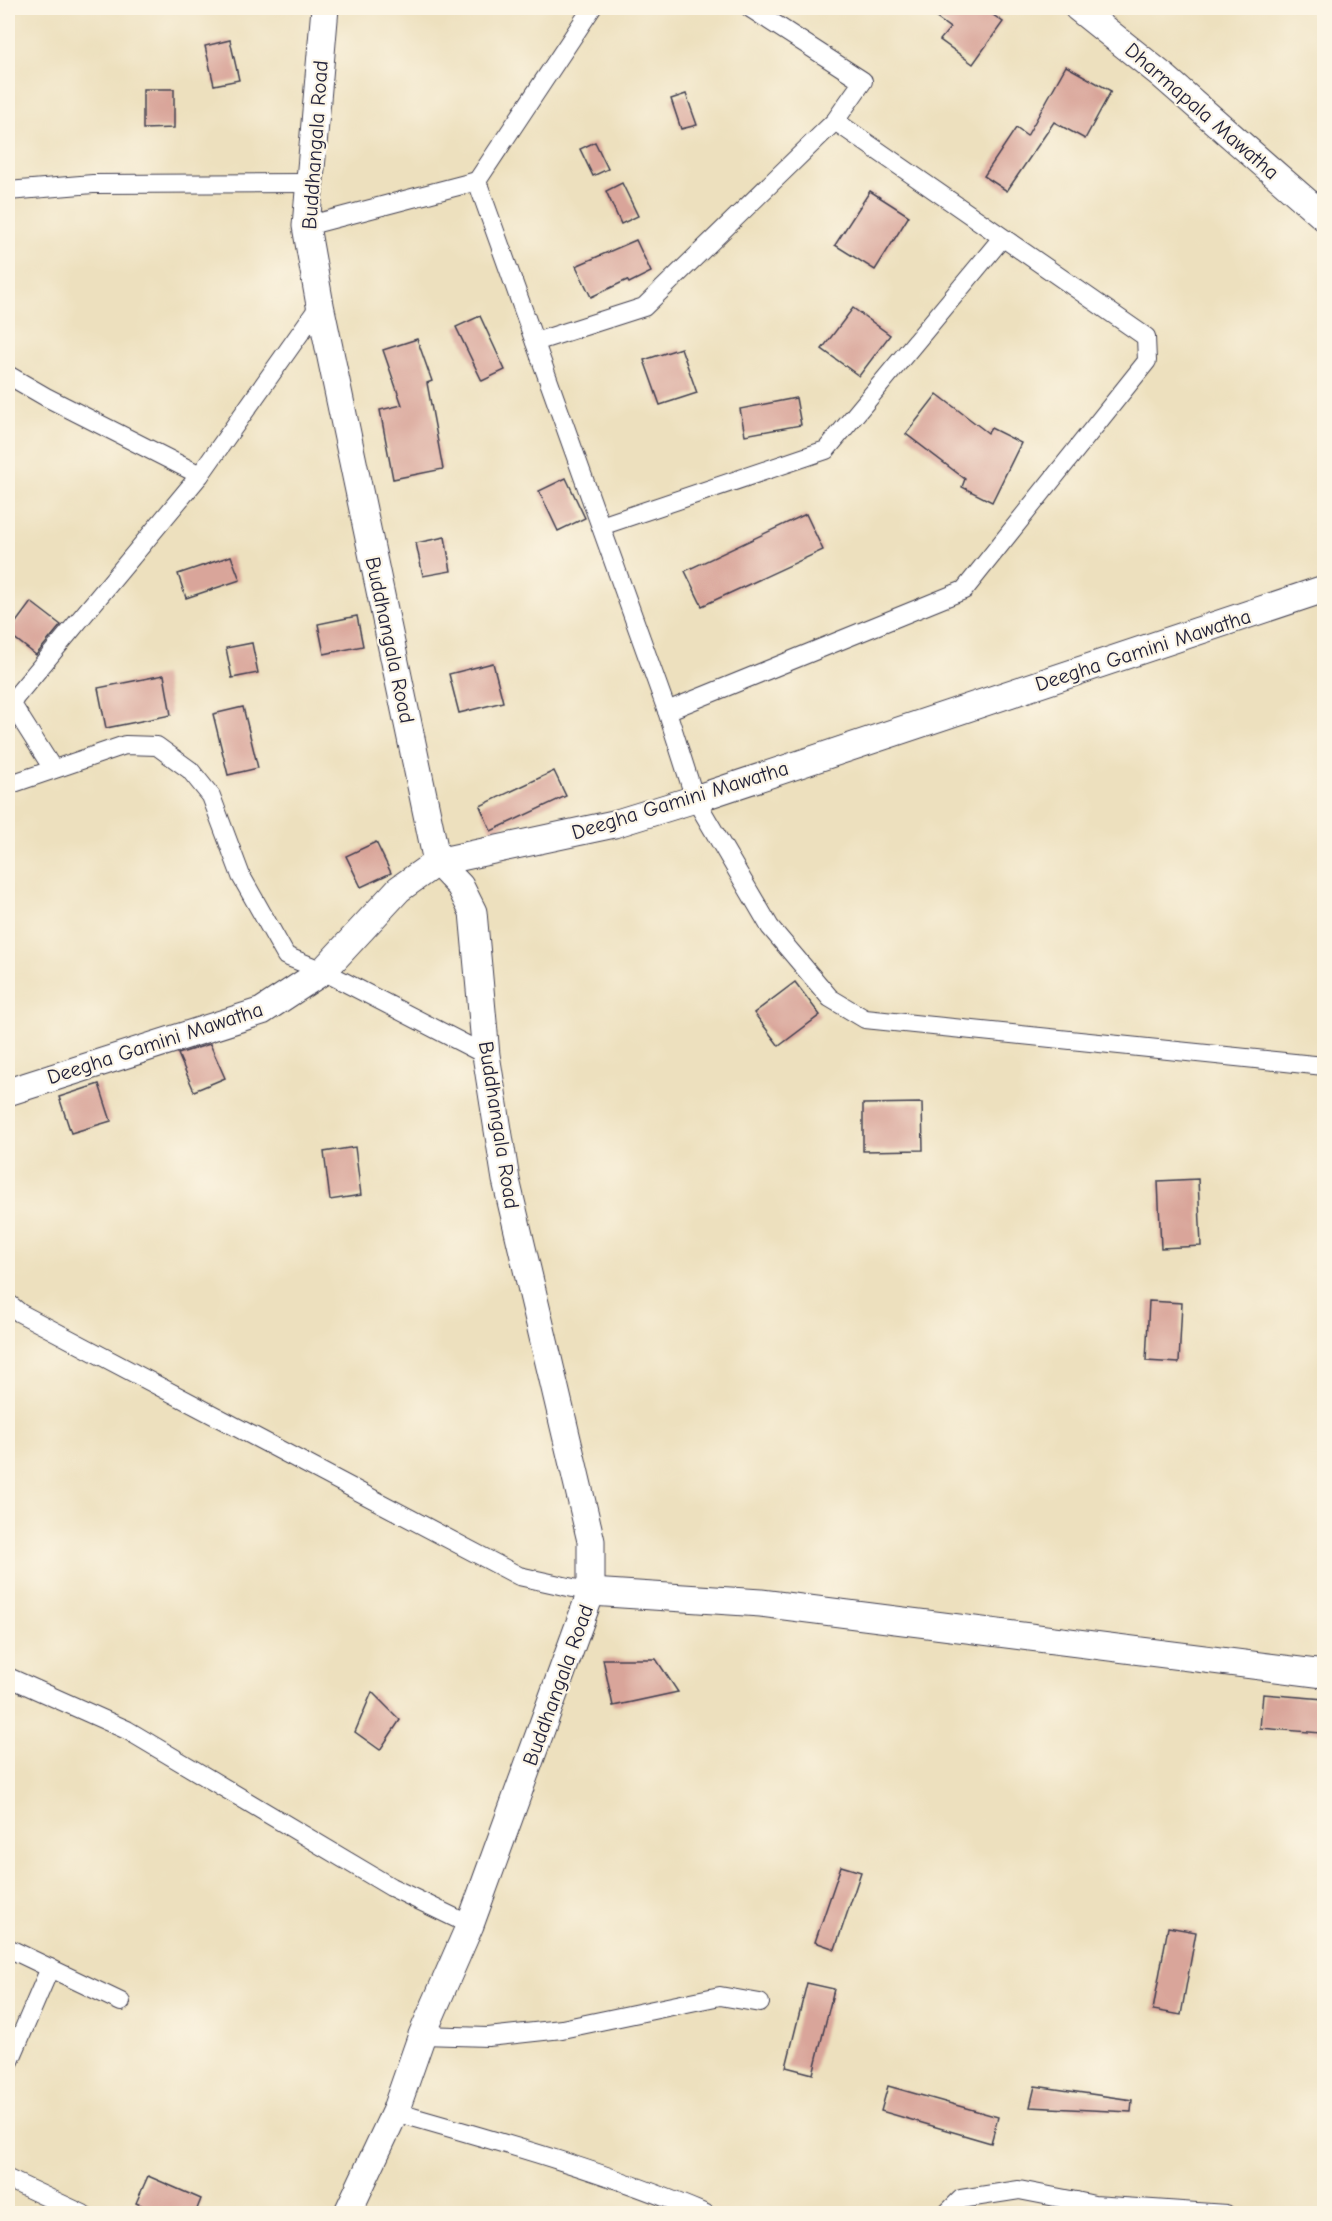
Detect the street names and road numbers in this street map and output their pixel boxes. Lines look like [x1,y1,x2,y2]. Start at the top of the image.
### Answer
street label: Dharmapala Mawatha [1120,38,1284,184]
street label: Buddhangala Road [297,60,333,230]
street label: Buddhangala Road [361,555,419,725]
street label: Deegha Gamini Mawatha [1032,604,1254,696]
street label: Deegha Gamini Mawatha [569,756,791,844]
street label: Deegha Gamini Mawatha [44,997,266,1089]
street label: Buddhangala Road [474,1039,524,1211]
street label: Buddhangala Road [518,1601,598,1769]

